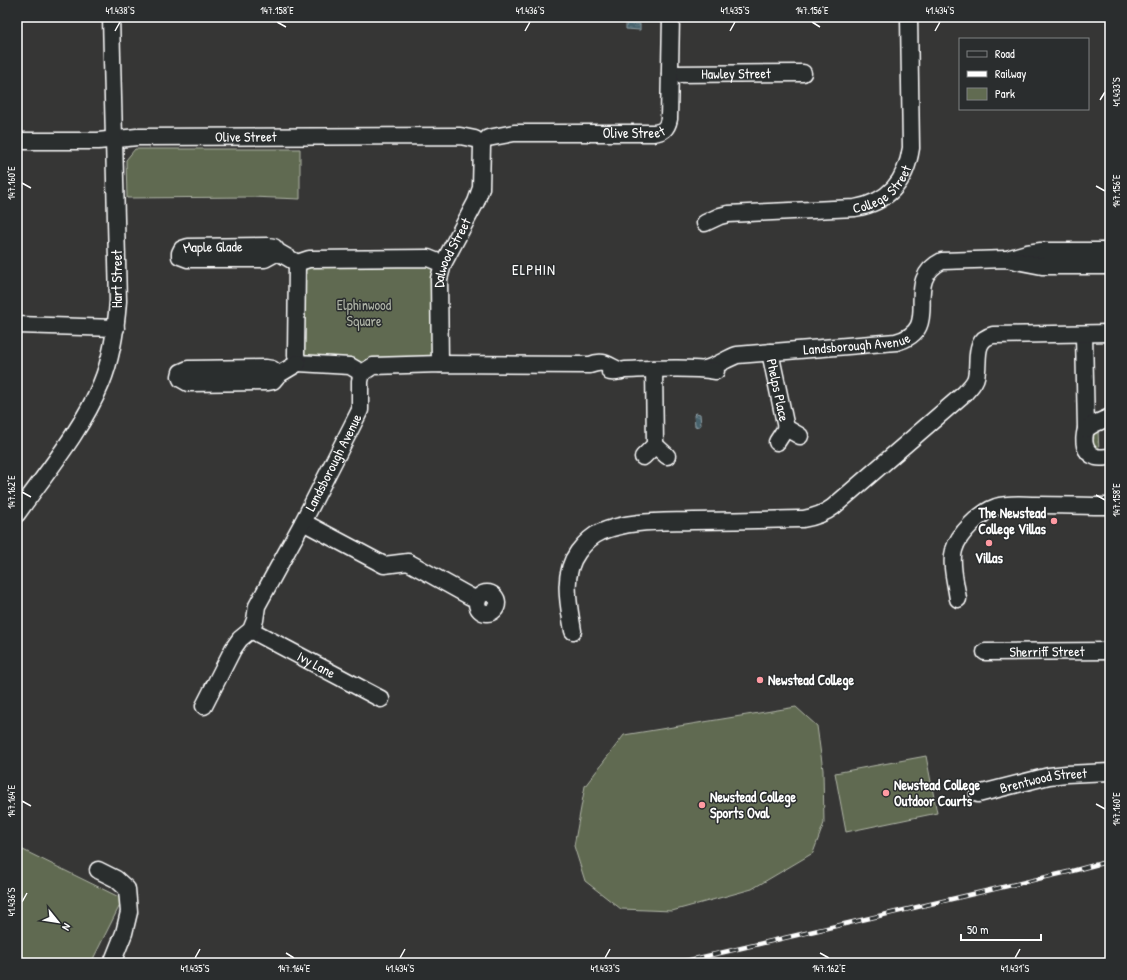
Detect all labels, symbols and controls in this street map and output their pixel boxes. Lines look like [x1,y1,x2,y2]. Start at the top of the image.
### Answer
text: 41.438°S [106,4,135,17]
text: 147.158°E [260,4,294,17]
text: 41.436°S [516,4,545,17]
text: 41.435°S [721,4,750,17]
text: 147.156°E [795,4,829,17]
text: 41.434°S [926,4,955,17]
legend [959,38,1089,110]
text: Road [995,45,1015,62]
street label: Hawley Street [701,63,771,84]
text: Railway [995,65,1026,82]
text: 41.433°S [1110,77,1123,107]
text: Park [995,85,1015,102]
street label: Olive Street [603,121,668,142]
street label: Olive Street [215,127,277,146]
street label: College Street [851,162,915,217]
text: 147.160°E [5,166,18,200]
text: 147.156°E [1110,174,1123,208]
street label: Dalwood Street [429,214,475,288]
street label: Maple Glade [180,236,243,257]
street label: Hart Street [107,250,126,308]
district label: ELPHIN [512,259,556,280]
park label: Elphinwood Square [337,295,392,331]
street label: Landsborough Avenue [803,328,914,359]
street label: Phelps Place [763,357,794,424]
street label: Landsborough Avenue [300,410,366,514]
text: 147.162°E [5,475,18,509]
text: 147.158°E [1110,483,1123,517]
place label: The Newstead College Villas [978,503,1047,540]
marker: The Newstead College Villas [1049,516,1059,526]
marker: Villas [984,538,994,548]
place label: Villas [975,548,1004,567]
street label: Sherriff Street [1009,641,1085,661]
street label: Ivy Lane [294,646,339,682]
place label: Newstead College [768,670,855,691]
marker: Newstead College [755,675,765,685]
street label: Brentwood Street [998,763,1087,797]
place label: Newstead College Outdoor Courts [894,775,981,810]
text: 147.164°E [5,784,18,817]
place label: Newstead College Sports Oval [710,787,797,824]
marker: Newstead College Outdoor Courts [881,788,891,798]
text: 147.160°E [1110,792,1123,826]
marker: Newstead College Sports Oval [697,800,707,810]
text: 41.436°S [5,887,18,916]
north arrow [38,902,78,942]
scale bar [961,916,1041,942]
text: N [59,921,74,933]
text: 50 m [967,921,988,938]
text: 41.435°S [181,962,210,975]
text: 147.164°E [278,962,311,975]
text: 41.434°S [386,962,415,975]
text: 41.433°S [590,962,620,975]
text: 147.162°E [812,962,846,975]
text: 41.431°S [1001,962,1030,975]

